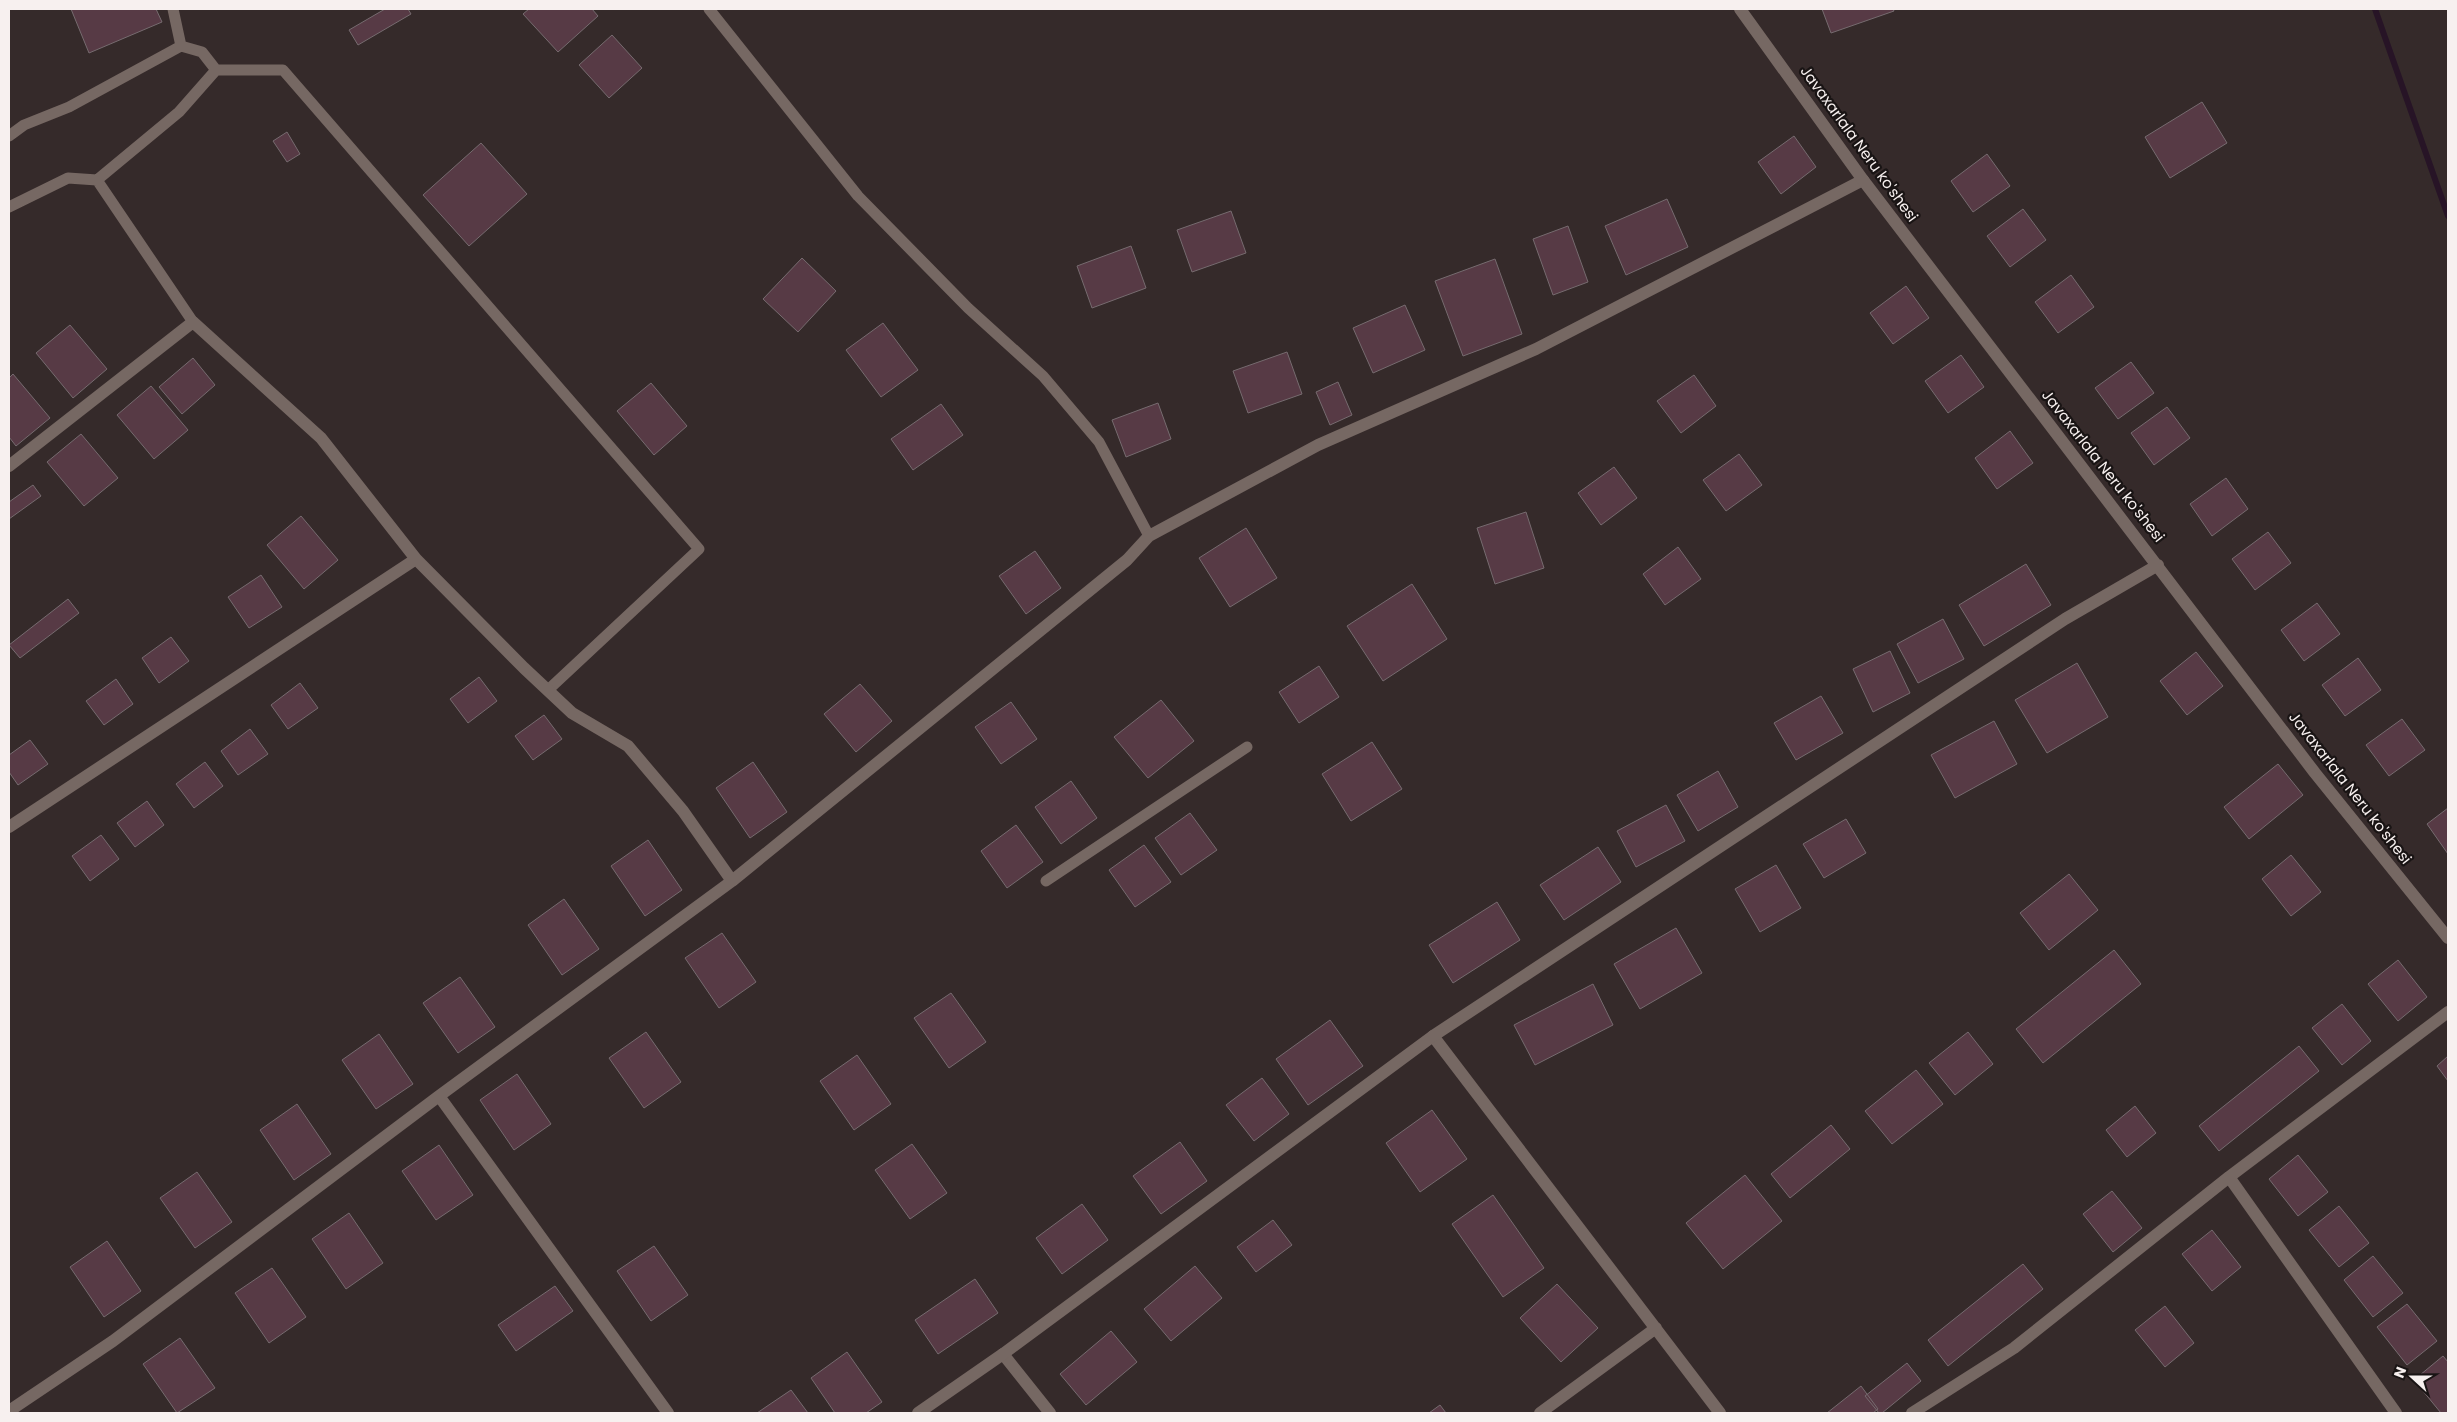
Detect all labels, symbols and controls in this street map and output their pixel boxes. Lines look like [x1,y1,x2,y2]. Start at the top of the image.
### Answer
street label: Javaxarlala Neru ko'shesi [1796,61,1923,226]
street label: Javaxarlala Neru ko'shesi [2037,385,2170,546]
street label: Javaxarlala Neru ko'shesi [2284,707,2417,868]
north arrow [2387,1352,2437,1402]
text: N [2389,1364,2411,1381]

